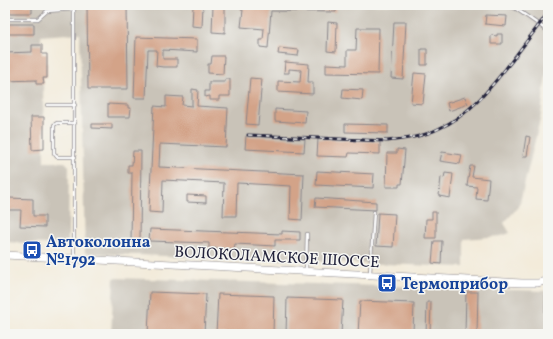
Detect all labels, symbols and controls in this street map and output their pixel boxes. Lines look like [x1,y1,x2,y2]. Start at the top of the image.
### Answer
place label: Автоколонна №1792 [46,232,151,272]
bus stop icon: Автоколонна №1792 [21,239,43,261]
street label: ВОЛОКОЛАМСКОЕ ШОССЕ [174,242,380,274]
bus stop icon: Термоприбор [376,272,398,294]
place label: Термоприбор [401,274,508,296]

